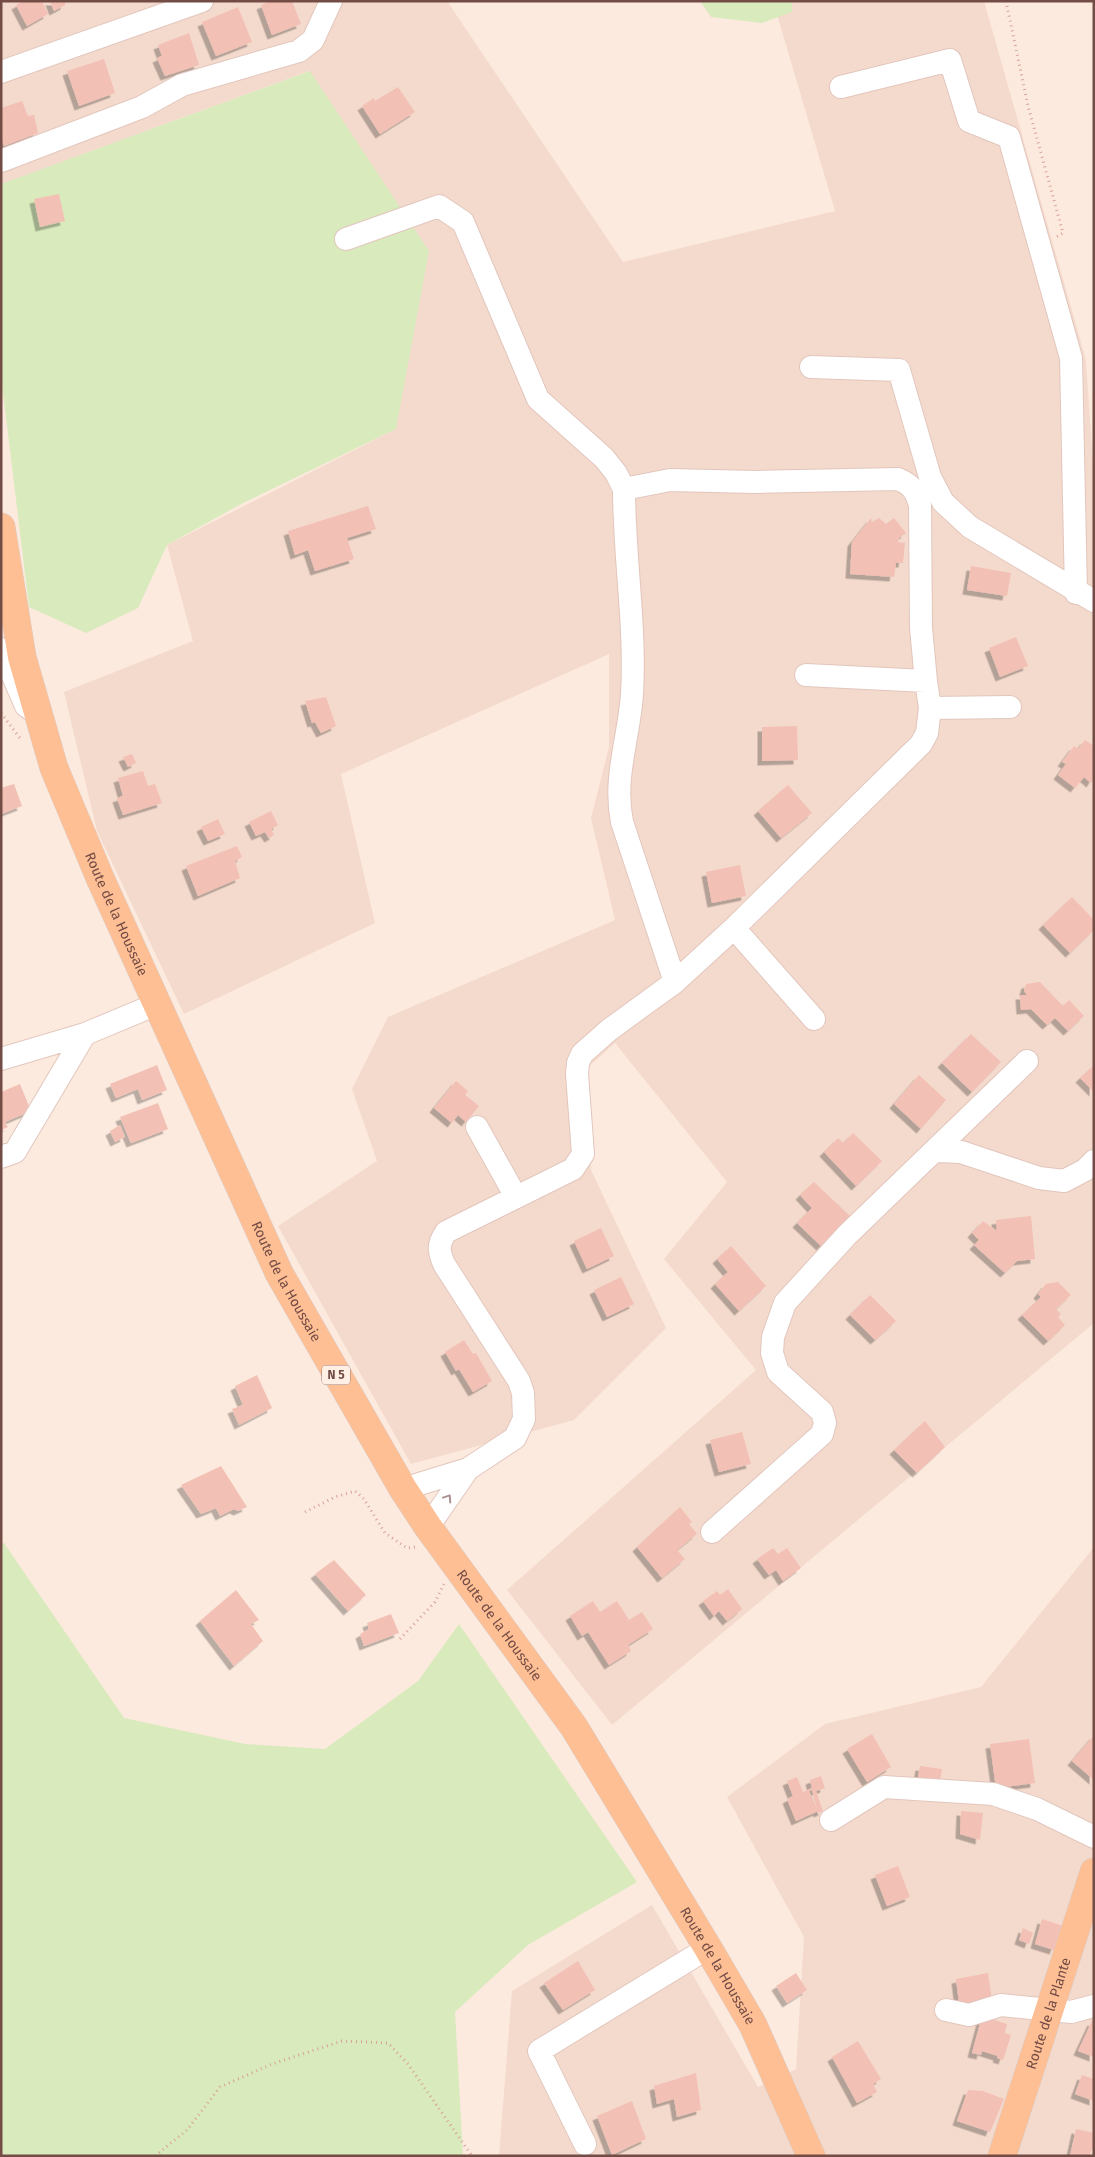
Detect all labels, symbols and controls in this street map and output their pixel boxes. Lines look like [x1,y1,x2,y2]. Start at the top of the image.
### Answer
street label: Route de la Houssaie [82,849,152,979]
street label: Route de la Houssaie [248,1218,325,1345]
road number: N 5 [322,1366,350,1384]
one-way arrow [442,1494,451,1504]
street label: Route de la Houssaie [453,1566,546,1684]
street label: Route de la Houssaie [677,1904,759,2028]
street label: Route de la Plante [1022,1955,1074,2071]

